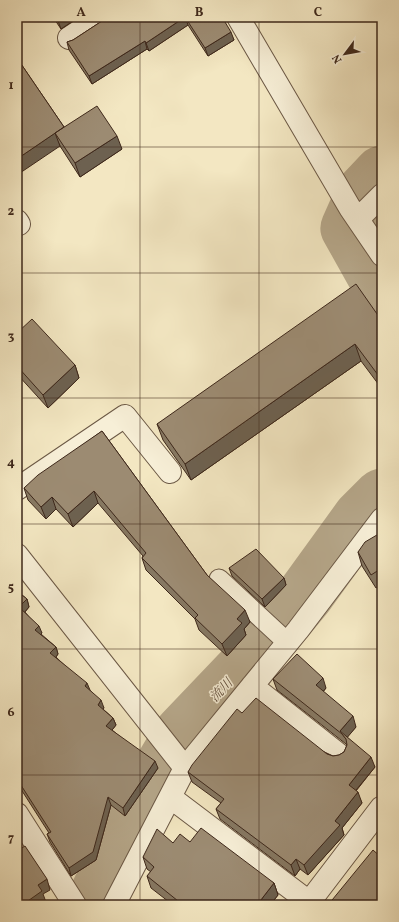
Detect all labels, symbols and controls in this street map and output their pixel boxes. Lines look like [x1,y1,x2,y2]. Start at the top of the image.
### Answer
text: A [76,4,86,22]
text: B [195,4,204,22]
text: C [314,4,322,22]
north arrow [325,34,365,74]
text: N [329,51,346,66]
text: 1 [8,77,14,95]
text: 2 [8,203,15,221]
text: 3 [8,328,15,346]
text: 4 [7,454,15,472]
text: 5 [8,579,14,597]
water label: 流川 [207,674,239,707]
text: 6 [7,704,15,722]
text: 7 [8,830,14,848]

